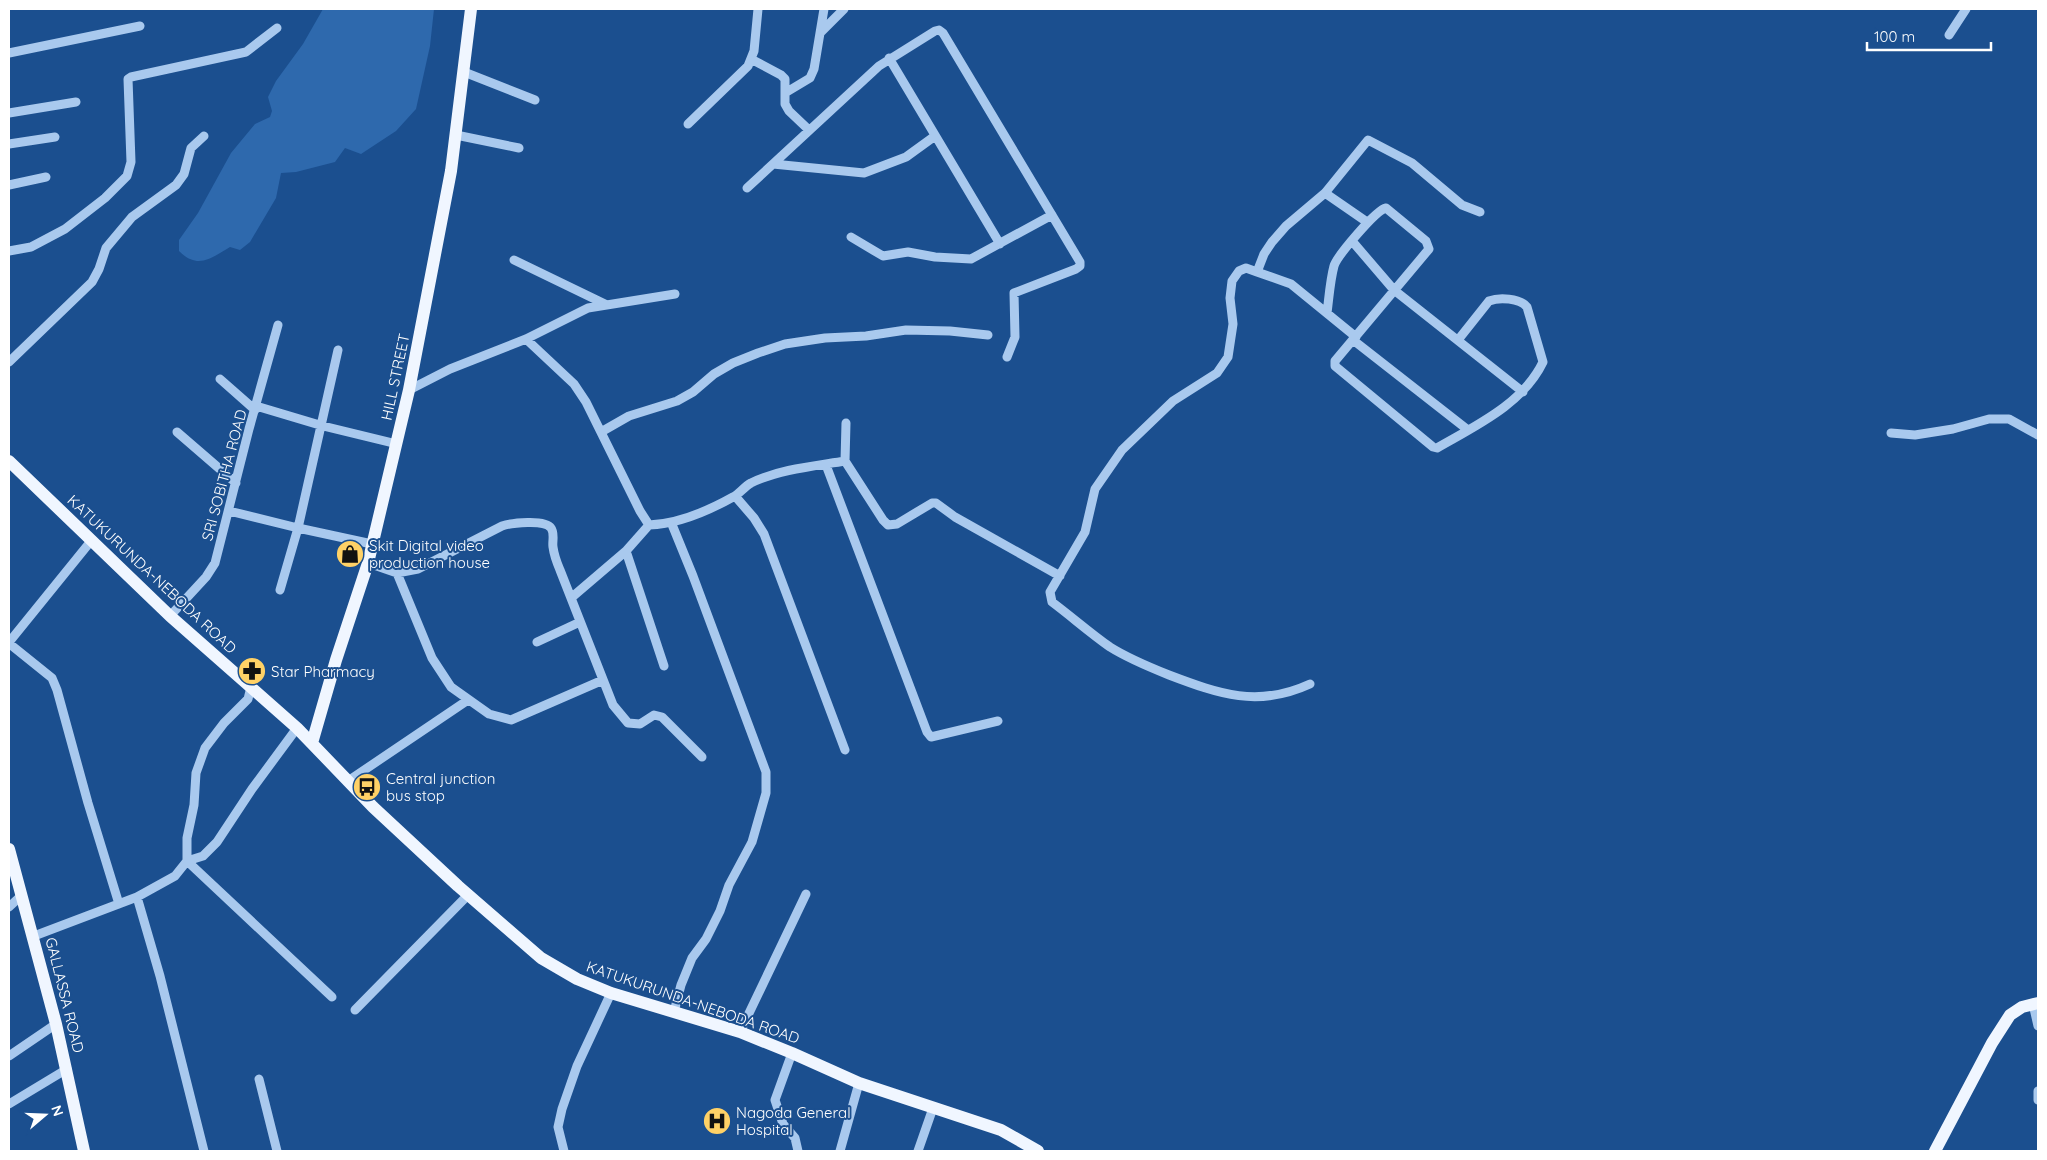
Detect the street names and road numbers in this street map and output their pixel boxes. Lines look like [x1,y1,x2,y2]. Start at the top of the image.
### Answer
street label: HILL STREET [377,332,413,422]
street label: SRI SOBITHA ROAD [197,407,251,543]
street label: KATUKURUNDA-NEBODA ROAD [64,491,241,658]
street label: GALLASSA ROAD [41,935,89,1055]
street label: KATUKURUNDA-NEBODA ROAD [584,957,802,1048]

